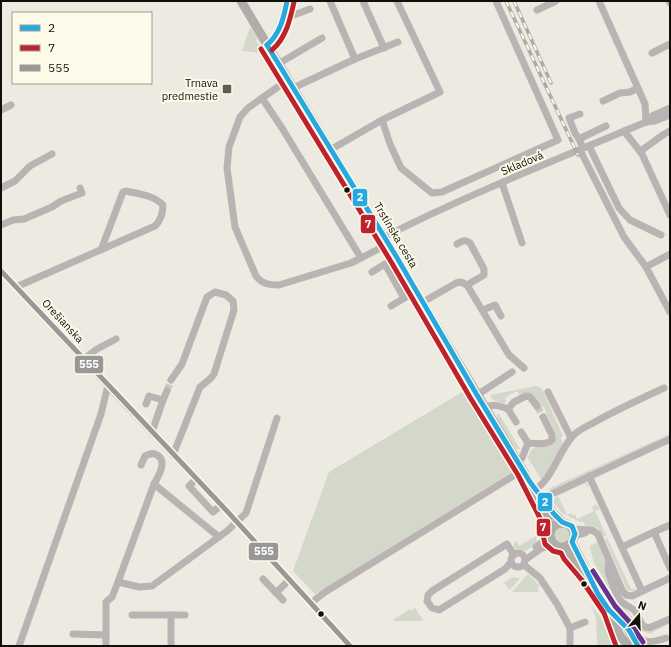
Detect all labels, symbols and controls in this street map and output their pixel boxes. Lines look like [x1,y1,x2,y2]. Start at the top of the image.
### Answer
legend [12,12,152,84]
text: 2 [48,20,55,35]
text: 7 [48,40,55,55]
text: 555 [48,60,70,75]
place label: Trnava predmestie [162,76,218,103]
marker: Trnava predmestie [221,83,233,95]
street label: Skladová [499,148,545,178]
unlabelled marker [342,185,352,195]
line badge: 2 [352,188,368,207]
text: 2 [357,190,364,204]
street label: Trstínska cesta [371,200,421,270]
line badge: 7 [360,214,376,234]
text: 7 [365,217,372,231]
street label: Orešianska [39,296,87,346]
line badge: 555 [74,355,104,374]
text: 555 [79,357,99,371]
line badge: 2 [537,492,553,512]
text: 2 [542,495,549,509]
line badge: 7 [536,518,551,537]
text: 7 [540,520,547,534]
line badge: 555 [248,542,279,561]
text: 555 [254,544,274,558]
unlabelled marker [579,579,589,589]
north arrow [619,595,659,635]
text: N [636,598,648,613]
unlabelled marker [316,609,326,619]

